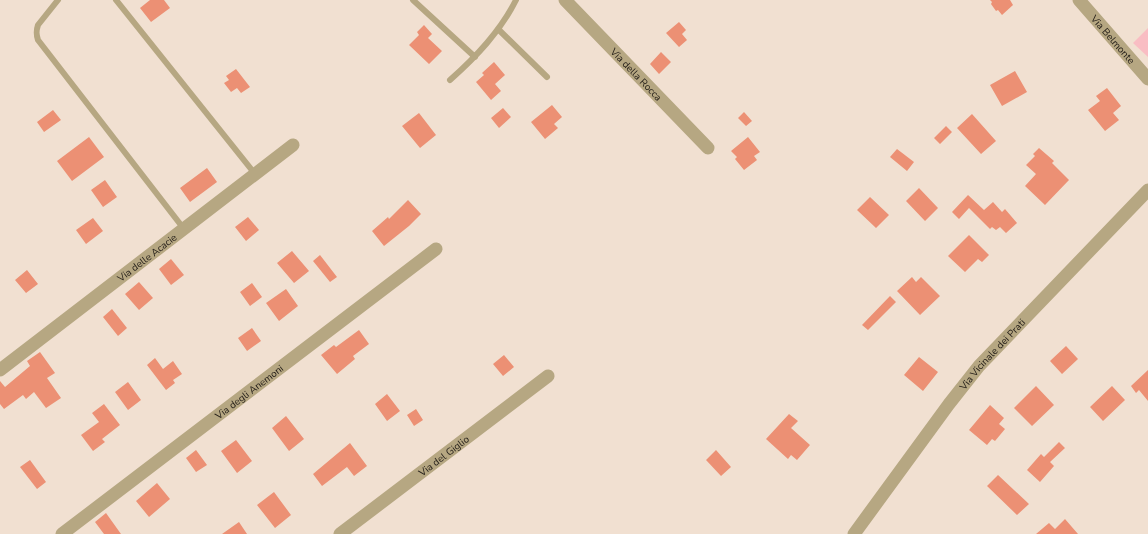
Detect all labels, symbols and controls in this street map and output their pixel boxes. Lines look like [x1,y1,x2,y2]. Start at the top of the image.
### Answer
street label: Via Belmonte [1087,12,1138,67]
street label: Via della Rocca [606,44,665,104]
street label: Via delle Acacie [114,231,180,286]
street label: Via Vicinale dei Prati [956,316,1029,394]
street label: Via degli Anemoni [212,362,287,424]
street label: Via del Giglio [415,432,473,481]

